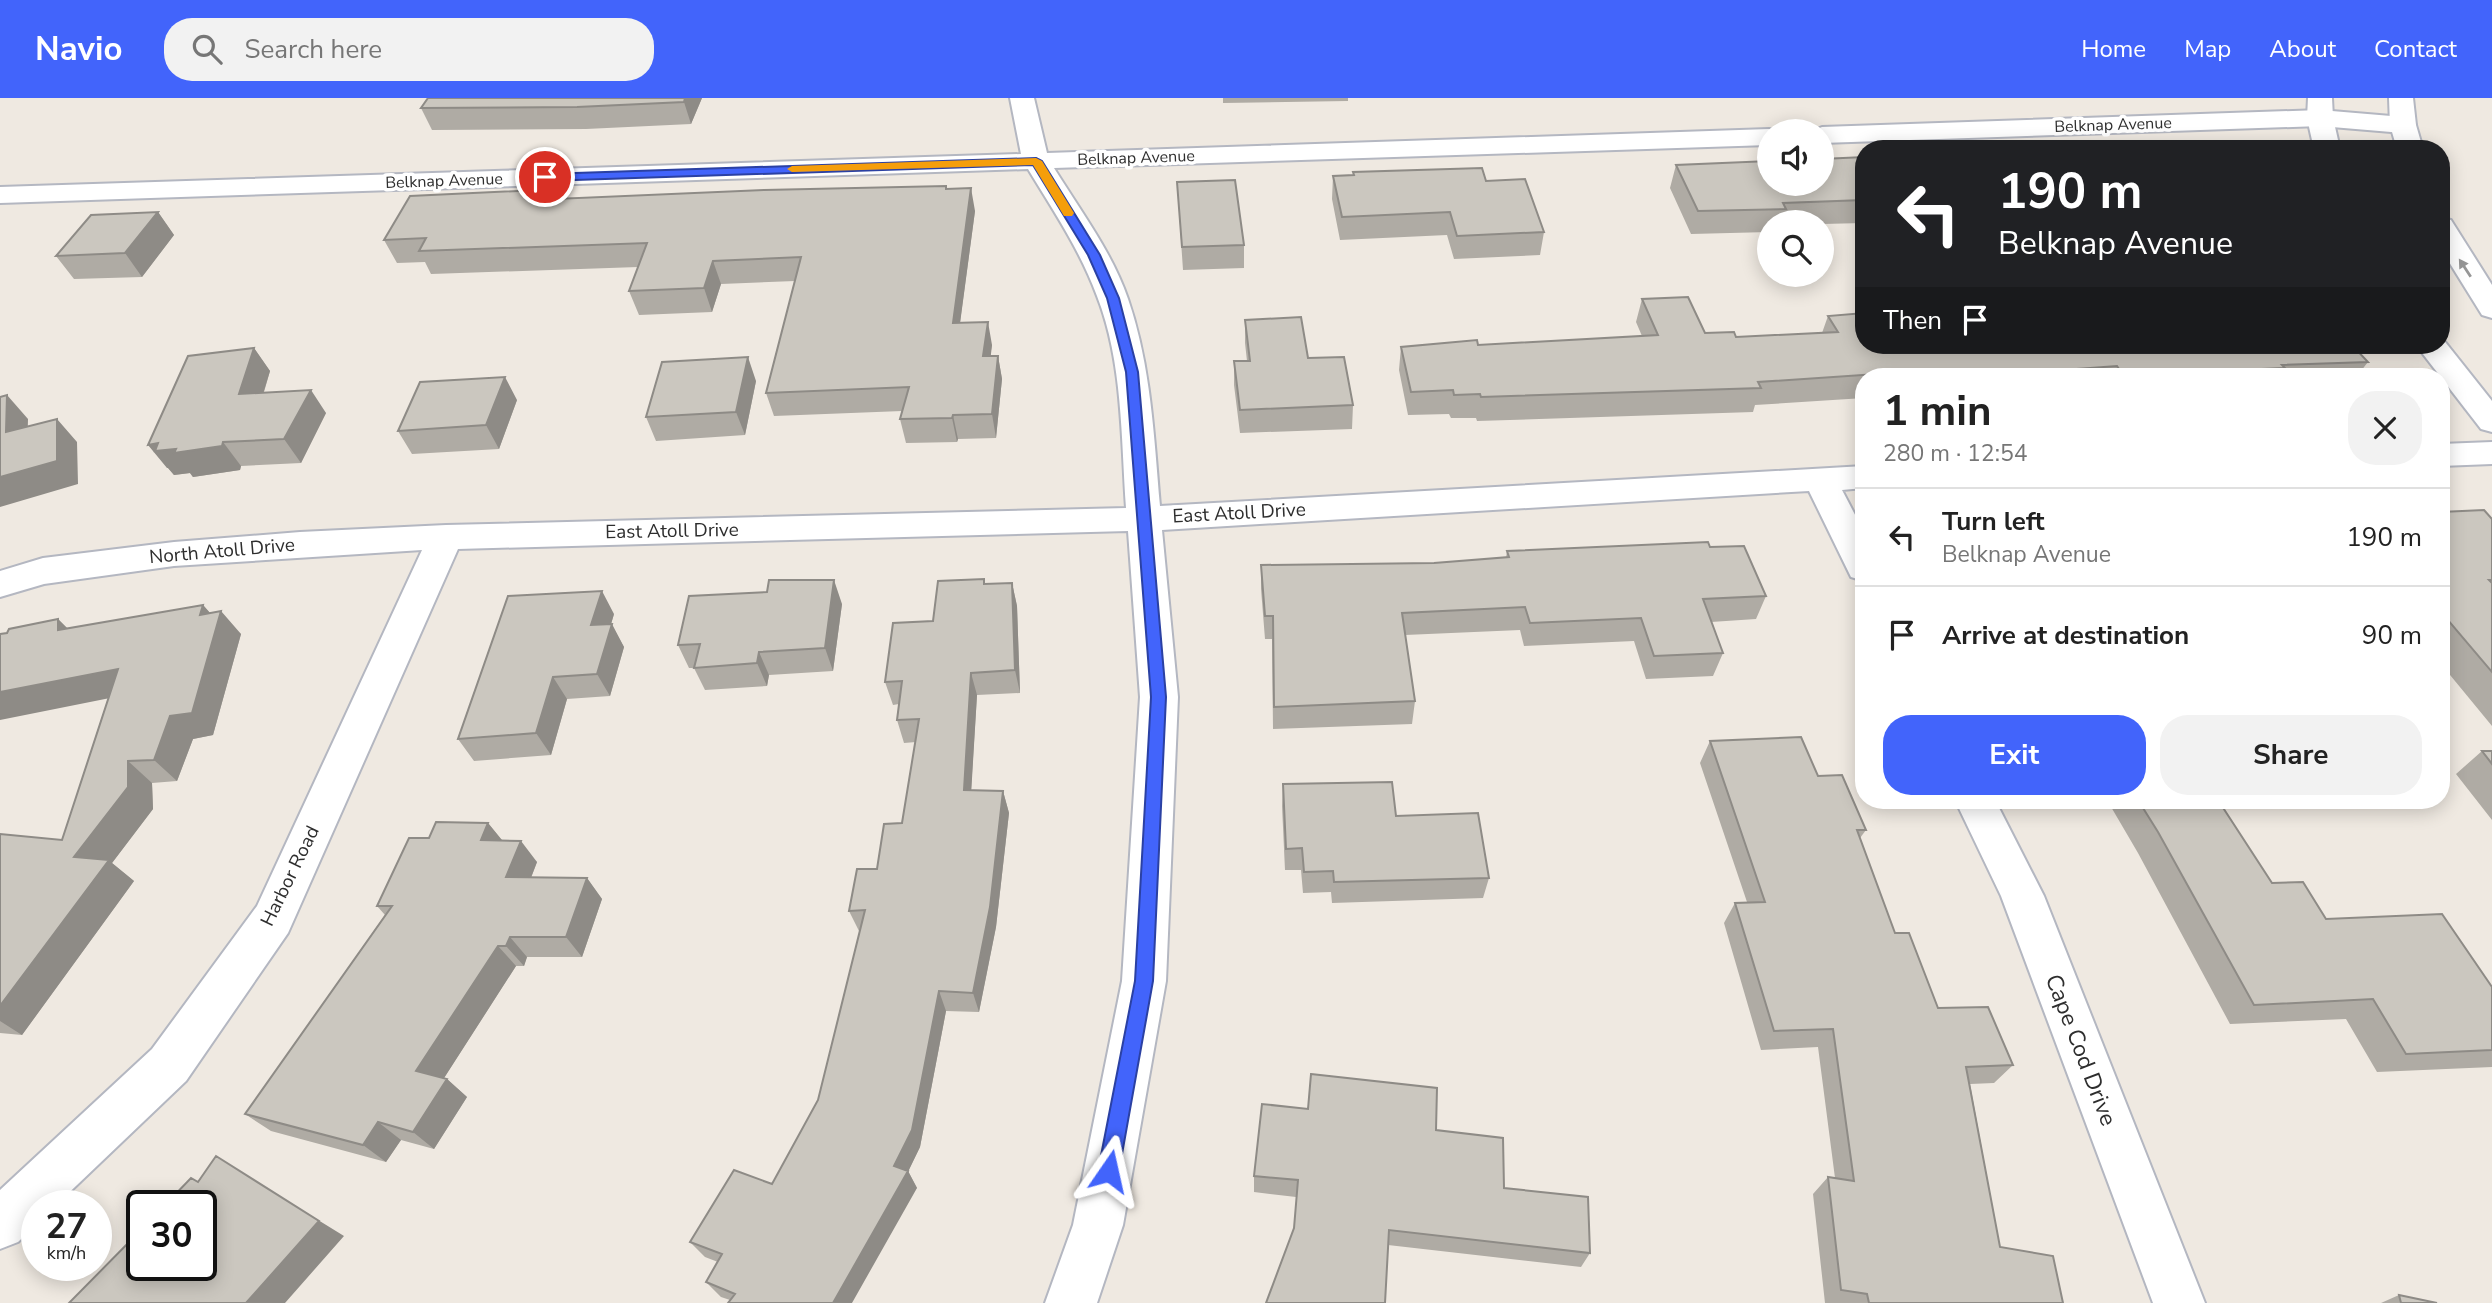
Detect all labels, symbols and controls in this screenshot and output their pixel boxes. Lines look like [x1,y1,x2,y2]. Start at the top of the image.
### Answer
search box [164,18,654,81]
text: Navio [35,27,122,72]
icon: search [188,30,226,68]
text: Search here [244,32,382,67]
text: Home [2081,33,2146,65]
text: Map [2184,33,2231,65]
text: About [2269,33,2336,65]
text: Contact [2374,33,2457,65]
street label: Belknap Avenue [2054,112,2172,138]
map controls [1757,119,1834,287]
button: sound [1757,119,1834,196]
street label: Belknap Avenue [1077,145,1195,171]
pin [515,147,575,207]
icon: arrive [526,158,564,196]
text: 190 m [1998,158,2142,225]
street label: Belknap Avenue [385,168,503,194]
icon: left [1883,168,1974,259]
button: search [1757,210,1834,287]
text: Belknap Avenue [1998,222,2233,265]
one-way arrow [2459,259,2472,278]
icon: arrive [1956,301,1994,339]
text: Then [1883,303,1942,338]
text: 1 min [1883,383,1992,440]
button: close [2348,391,2422,465]
text: 280 m · 12:54 [1883,438,2028,469]
street label: East Atoll Drive [1172,497,1306,529]
text: Turn left [1942,504,2045,539]
street label: East Atoll Drive [605,517,739,545]
icon: left [1883,518,1921,556]
text: 190 m [2346,520,2422,555]
street label: North Atoll Drive [148,532,296,570]
text: Belknap Avenue [1942,539,2111,570]
icon: arrive [1883,616,1921,654]
text: Arrive at destination [1942,618,2189,653]
text: 90 m [2362,618,2422,653]
button: Exit [1883,715,2146,795]
button: Share [2160,715,2422,795]
street label: Harbor Road [254,821,326,931]
street label: Cape Cod Drive [2038,970,2124,1130]
position arrow [1072,1134,1146,1208]
speed limit sign: 30 [126,1190,217,1281]
text: 27 [45,1203,88,1250]
text: km/h [47,1241,86,1265]

